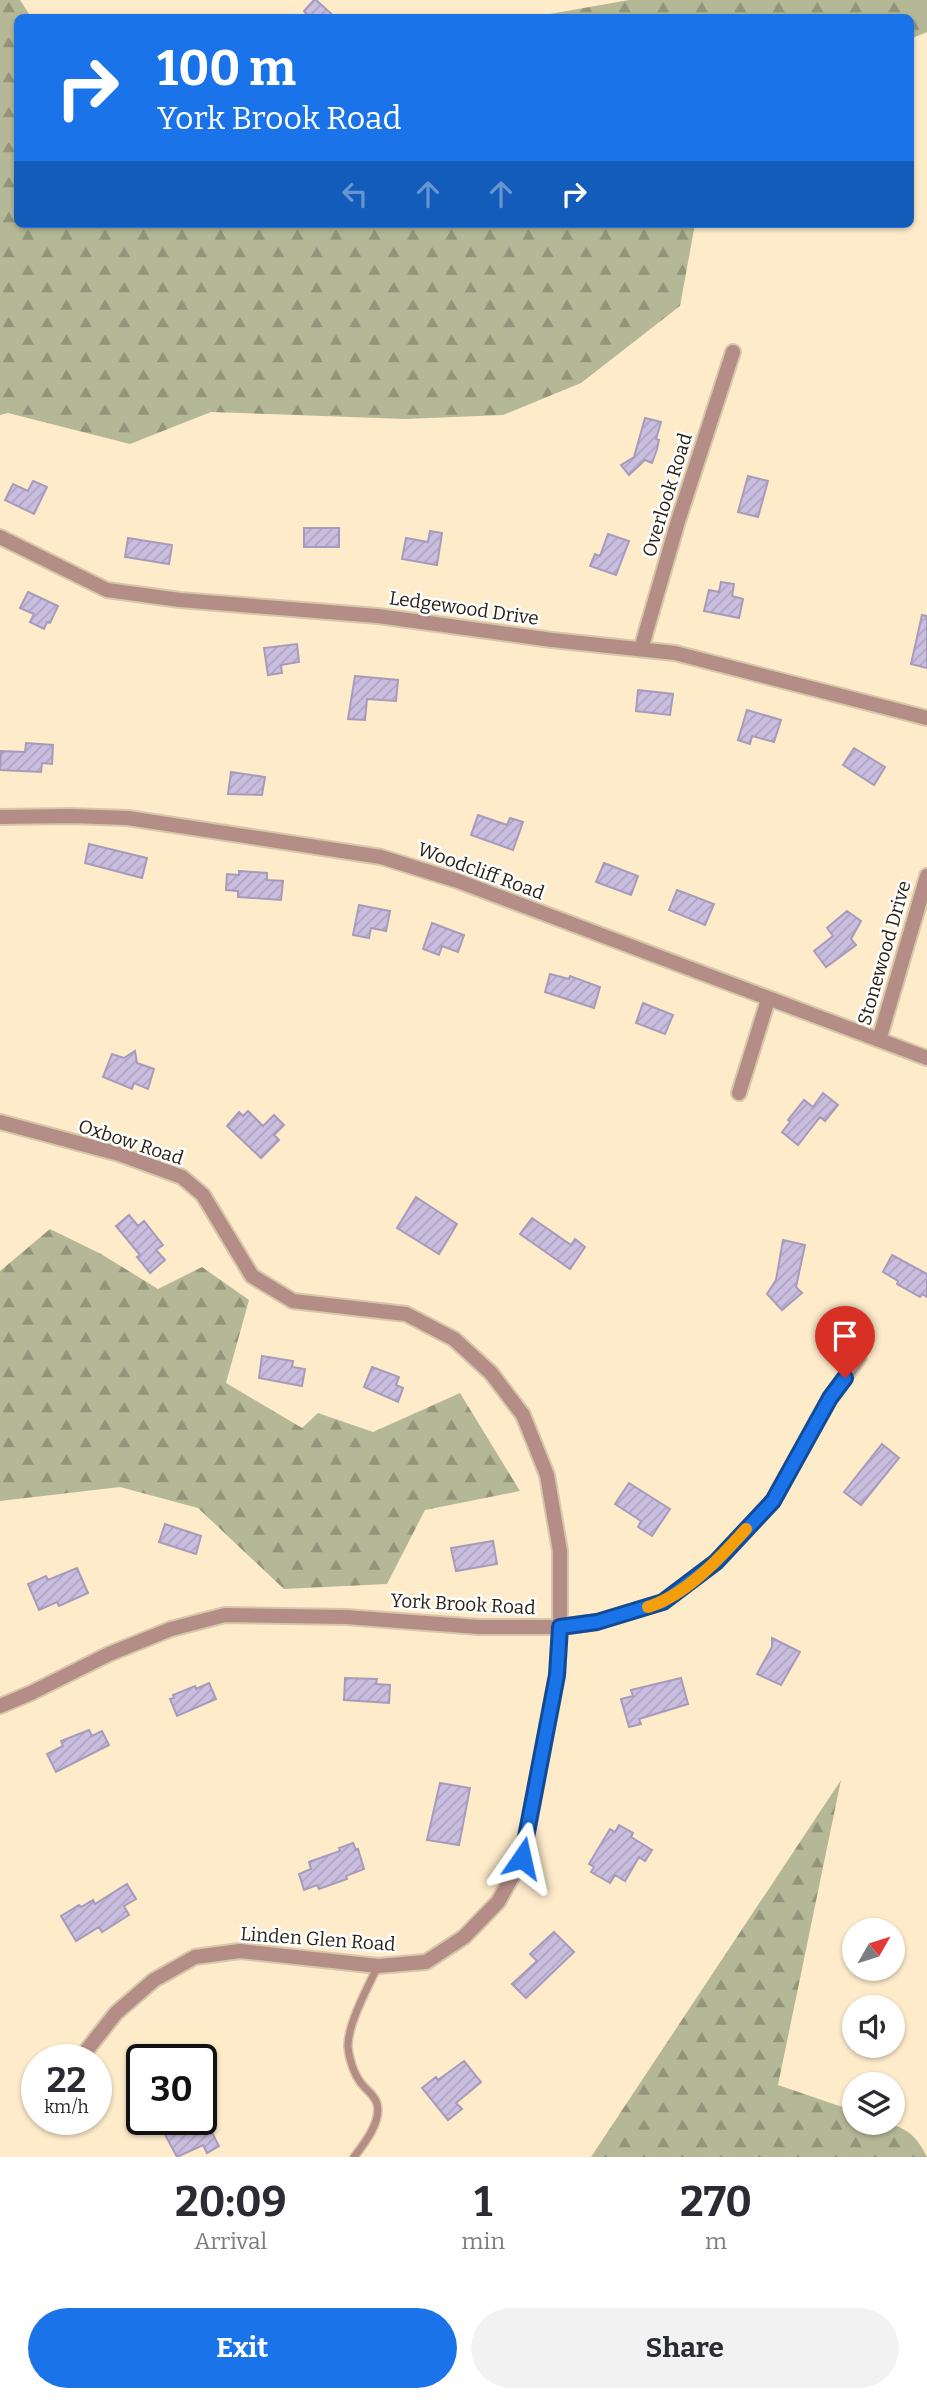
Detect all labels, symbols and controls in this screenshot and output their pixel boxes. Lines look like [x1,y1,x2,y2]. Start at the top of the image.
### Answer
text: 100 m [157,39,296,98]
icon: right [42,42,133,133]
text: York Brook Road [157,99,402,137]
icon: left [336,175,374,213]
icon: ahead [409,175,447,213]
icon: ahead [482,175,520,213]
icon: right [555,175,593,213]
street label: Overlook Road [637,430,697,560]
street label: Ledgewood Drive [388,586,540,630]
street label: Woodcliff Road [415,837,547,905]
street label: Stonewood Drive [852,878,916,1028]
street label: Oxbow Road [76,1114,186,1170]
pin [815,1306,875,1378]
icon: arrive [826,1317,864,1355]
street label: York Brook Road [390,1589,536,1619]
position arrow [485,1821,559,1895]
north arrow [842,1918,905,1981]
map controls [842,1918,905,2135]
street label: Linden Glen Road [240,1922,396,1956]
button: sound [842,1995,905,2058]
speed limit sign: 30 [126,2044,217,2135]
text: 22 [47,2059,86,2101]
button: layers [842,2072,905,2135]
text: km/h [44,2096,89,2118]
text: 20:09 [175,2177,287,2227]
text: 1 [474,2177,492,2227]
text: 270 [680,2177,752,2227]
text: Arrival [194,2227,267,2255]
text: min [462,2227,505,2255]
text: m [705,2227,727,2255]
button: Exit [28,2308,457,2388]
button: Share [471,2308,899,2388]

